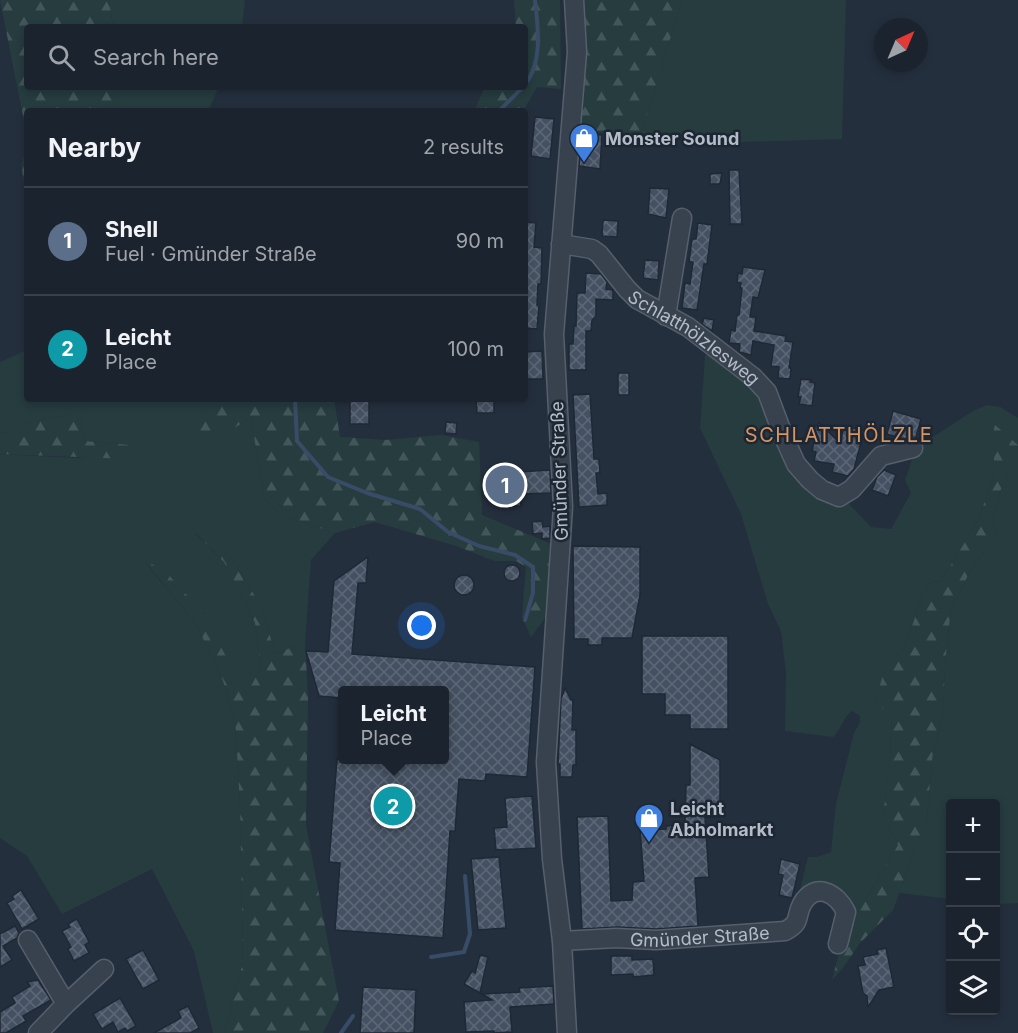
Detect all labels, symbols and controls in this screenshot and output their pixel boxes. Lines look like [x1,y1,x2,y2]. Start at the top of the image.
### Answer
north arrow [874,18,928,72]
search box [24,24,528,90]
icon: search [45,41,78,74]
text: Search here [93,44,219,70]
shop icon: Monster Sound [568,122,600,164]
place label: Monster Sound [605,128,739,149]
text: Nearby [48,132,141,163]
text: 2 results [423,135,504,159]
text: Shell [105,216,158,242]
text: 1 [63,229,72,253]
text: 90 m [456,229,504,253]
text: Fuel · Gmünder Straße [105,242,317,266]
street label: Schlatthölzlesweg [624,286,765,389]
text: Leicht [105,324,171,350]
text: 2 [61,337,74,361]
text: 100 m [447,337,504,361]
text: Place [105,350,157,374]
street label: Gmünder Straße [546,401,572,541]
district label: SCHLATTHÖLZLE [745,423,933,447]
pin: 1 [486,462,524,508]
your location [407,611,436,640]
popup [338,686,449,764]
text: Leicht [360,700,427,726]
text: Place [360,726,412,750]
pin: 2 [374,784,412,828]
place label: Leicht Abholmarkt [670,798,774,840]
map controls [946,799,1000,1015]
button: + [946,799,1000,853]
shop icon: Leicht Abholmarkt [633,802,665,844]
button: − [946,853,1000,907]
button: locate [946,907,1000,961]
street label: Gmünder Straße [629,922,770,951]
button: layers [946,961,1000,1015]

